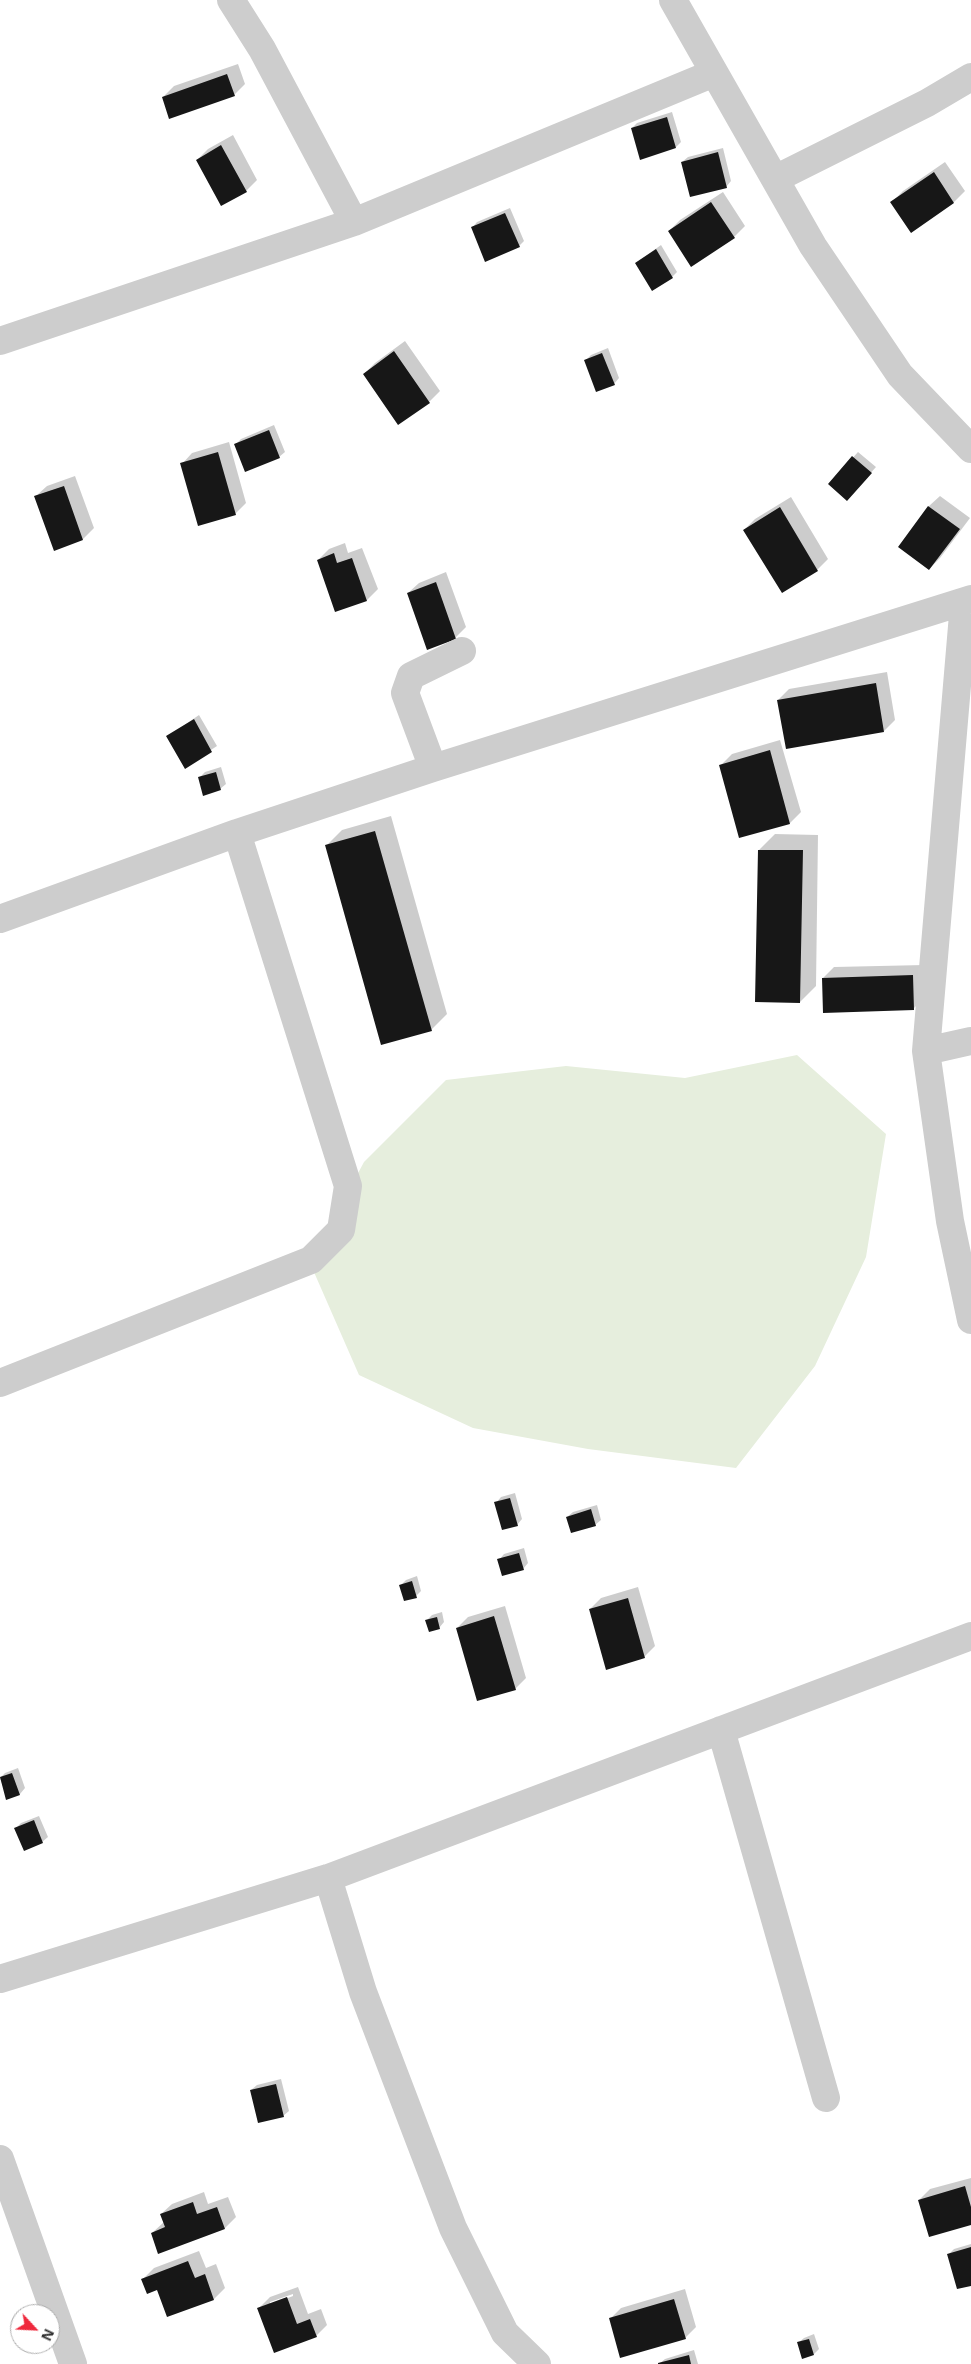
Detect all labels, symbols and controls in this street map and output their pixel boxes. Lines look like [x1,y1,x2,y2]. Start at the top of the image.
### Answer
north arrow [10,2304,60,2354]
text: N [37,2326,59,2344]

